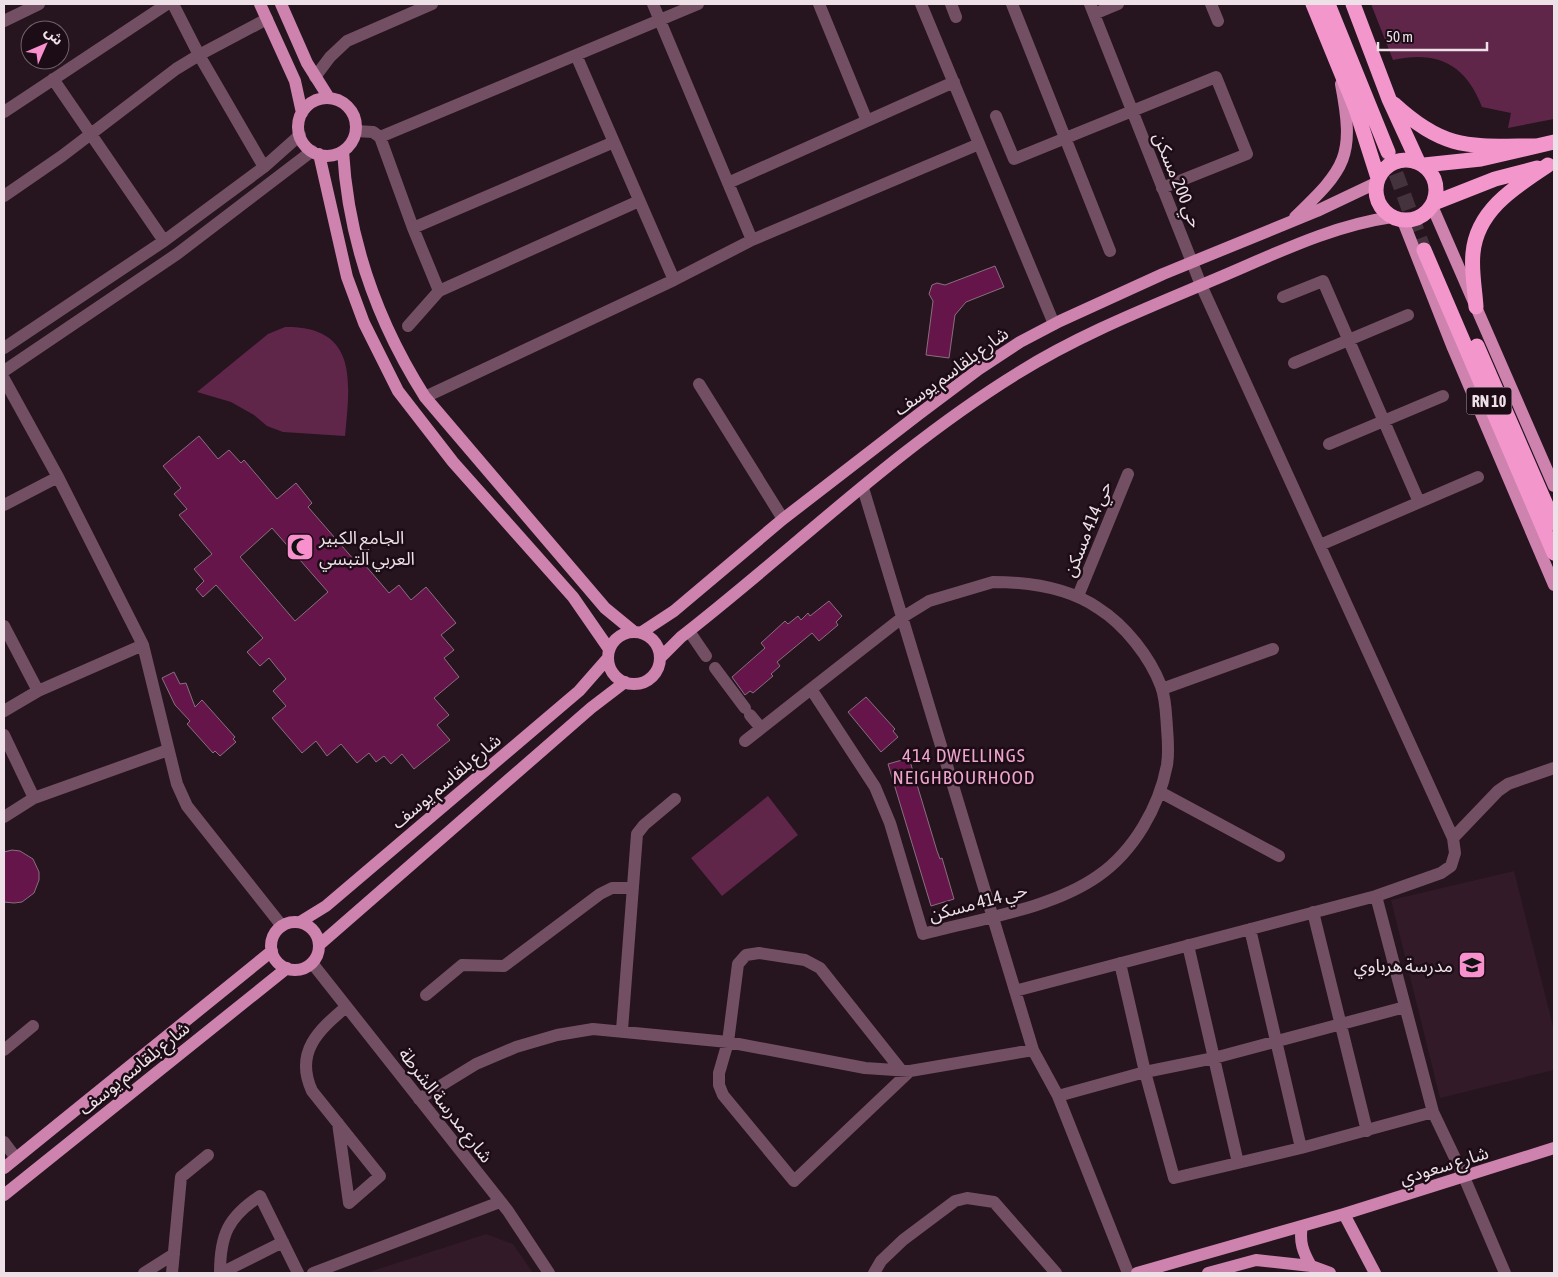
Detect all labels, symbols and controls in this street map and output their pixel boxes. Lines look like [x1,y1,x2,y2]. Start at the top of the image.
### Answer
north arrow [20,20,70,70]
scale bar [1378,20,1487,52]
text: ش [42,23,67,48]
text: 50 m [1386,28,1413,45]
street label: حي 200 مسكن [1146,129,1207,232]
street label: شارع بلقاسم يوسف [890,322,1015,423]
road number: RN 10 [1466,388,1512,414]
street label: حي 414 مسكن [1058,478,1119,581]
place label: الجامع الكبير العربي التبسي [318,527,415,572]
mosque icon: الجامع الكبير العربي التبسي [285,532,315,562]
street label: شارع بلقاسم يوسف [387,729,508,836]
district label: 414 DWELLINGS NEIGHBOURHOOD [893,744,1035,788]
street label: حي 414 مسكن [926,879,1030,928]
school or university icon: مدرسة هرباوي [1457,950,1487,980]
place label: مدرسة هرباوي [1354,955,1453,979]
street label: شارع بلقاسم يوسف [74,1017,196,1122]
street label: شارع مدرسة الشرطة [392,1043,497,1169]
street label: شارع سعودي [1397,1142,1492,1192]

